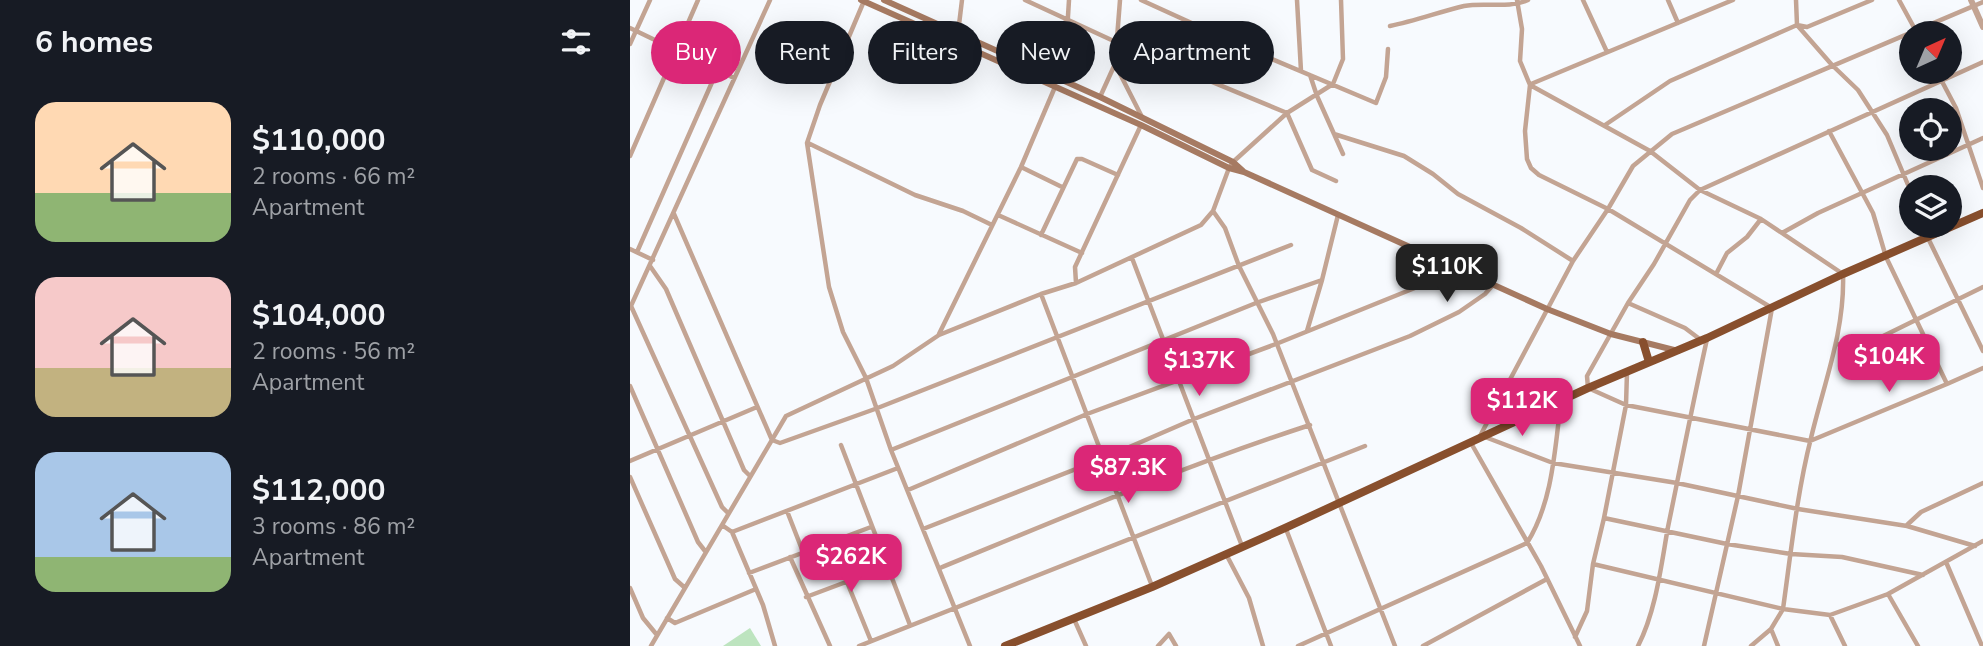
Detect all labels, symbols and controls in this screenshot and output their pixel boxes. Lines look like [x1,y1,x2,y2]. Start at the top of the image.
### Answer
chip: Buy [651,21,741,84]
chip: Rent [755,21,854,84]
chip: Filters [868,21,982,84]
chip: New [996,21,1095,84]
chip: Apartment [1109,21,1274,84]
north arrow [1899,21,1962,84]
map controls [1899,21,1962,238]
text: 6 homes [35,22,153,63]
icon: filters [557,23,595,61]
button: locate [1899,98,1962,161]
text: $110,000 [252,120,385,161]
icon: home [91,130,175,214]
text: 2 rooms · 66 m² [252,161,415,192]
button: layers [1899,175,1962,238]
text: Apartment [252,192,364,223]
pin: $110K [1398,244,1496,304]
text: $110K [1412,251,1482,282]
text: $104,000 [252,295,385,336]
icon: home [91,305,175,389]
pin: $104K [1840,334,1938,394]
text: 2 rooms · 56 m² [252,336,415,367]
pin: $137K [1150,338,1248,398]
text: $104K [1854,341,1924,372]
text: $137K [1164,345,1234,376]
text: Apartment [252,367,364,398]
pin: $112K [1473,378,1571,438]
text: $112K [1487,385,1557,416]
pin: $87.3K [1071,446,1185,505]
text: $87.3K [1090,452,1166,483]
text: $112,000 [252,470,385,511]
icon: home [91,480,175,564]
text: 3 rooms · 86 m² [252,511,415,542]
pin: $262K [802,534,900,594]
text: $262K [816,541,886,572]
text: Apartment [252,542,364,573]

